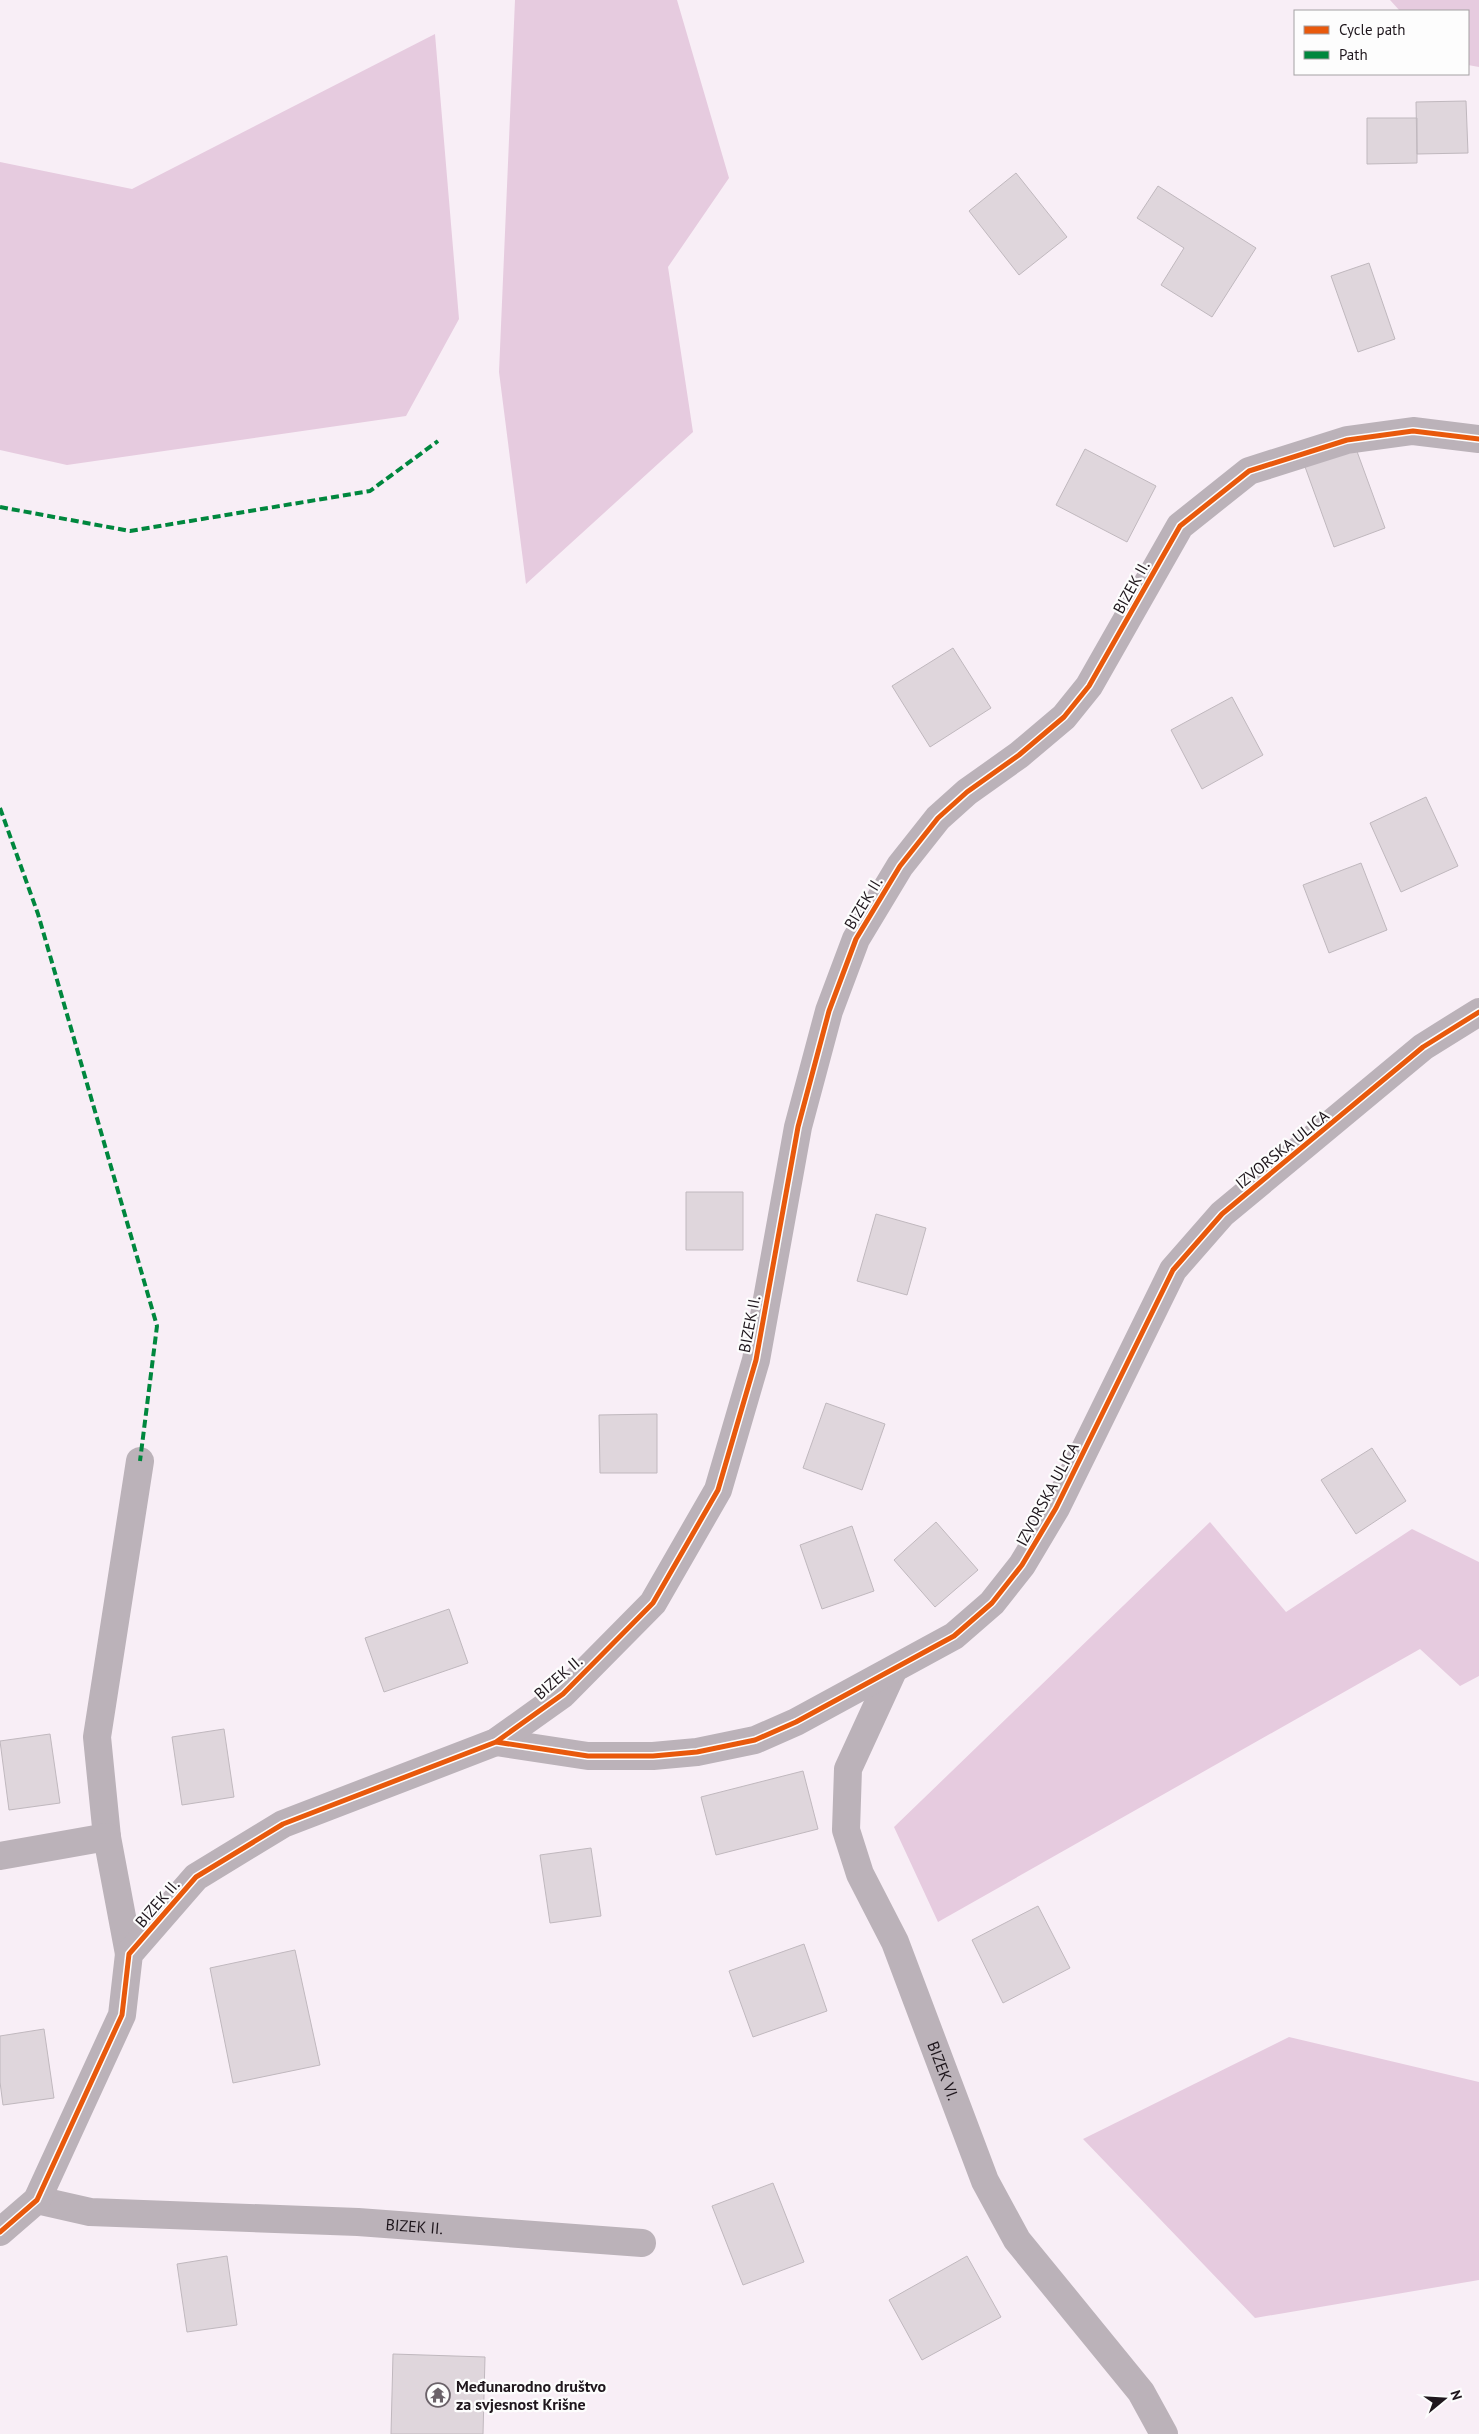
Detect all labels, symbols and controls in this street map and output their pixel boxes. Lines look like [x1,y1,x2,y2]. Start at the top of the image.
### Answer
legend [1294,10,1469,75]
text: Cycle path [1339,20,1405,39]
text: Path [1339,45,1368,64]
street label: BIZEK II. [1108,557,1154,617]
street label: BIZEK II. [840,873,886,933]
street label: IZVORSKA ULICA [1231,1105,1333,1193]
street label: BIZEK II. [734,1294,764,1354]
street label: IZVORSKA ULICA [1011,1438,1083,1549]
street label: BIZEK II. [530,1651,586,1703]
street label: BIZEK II. [131,1875,183,1931]
street label: BIZEK VI. [923,2038,964,2103]
street label: BIZEK II. [385,2214,444,2238]
north arrow [1419,2374,1469,2424]
place label: Međunarodno društvo za svjesnost Krišne [456,2376,606,2414]
temple icon: Međunarodno društvo za svjesnost Krišne [425,2382,451,2408]
text: N [1446,2388,1466,2402]

